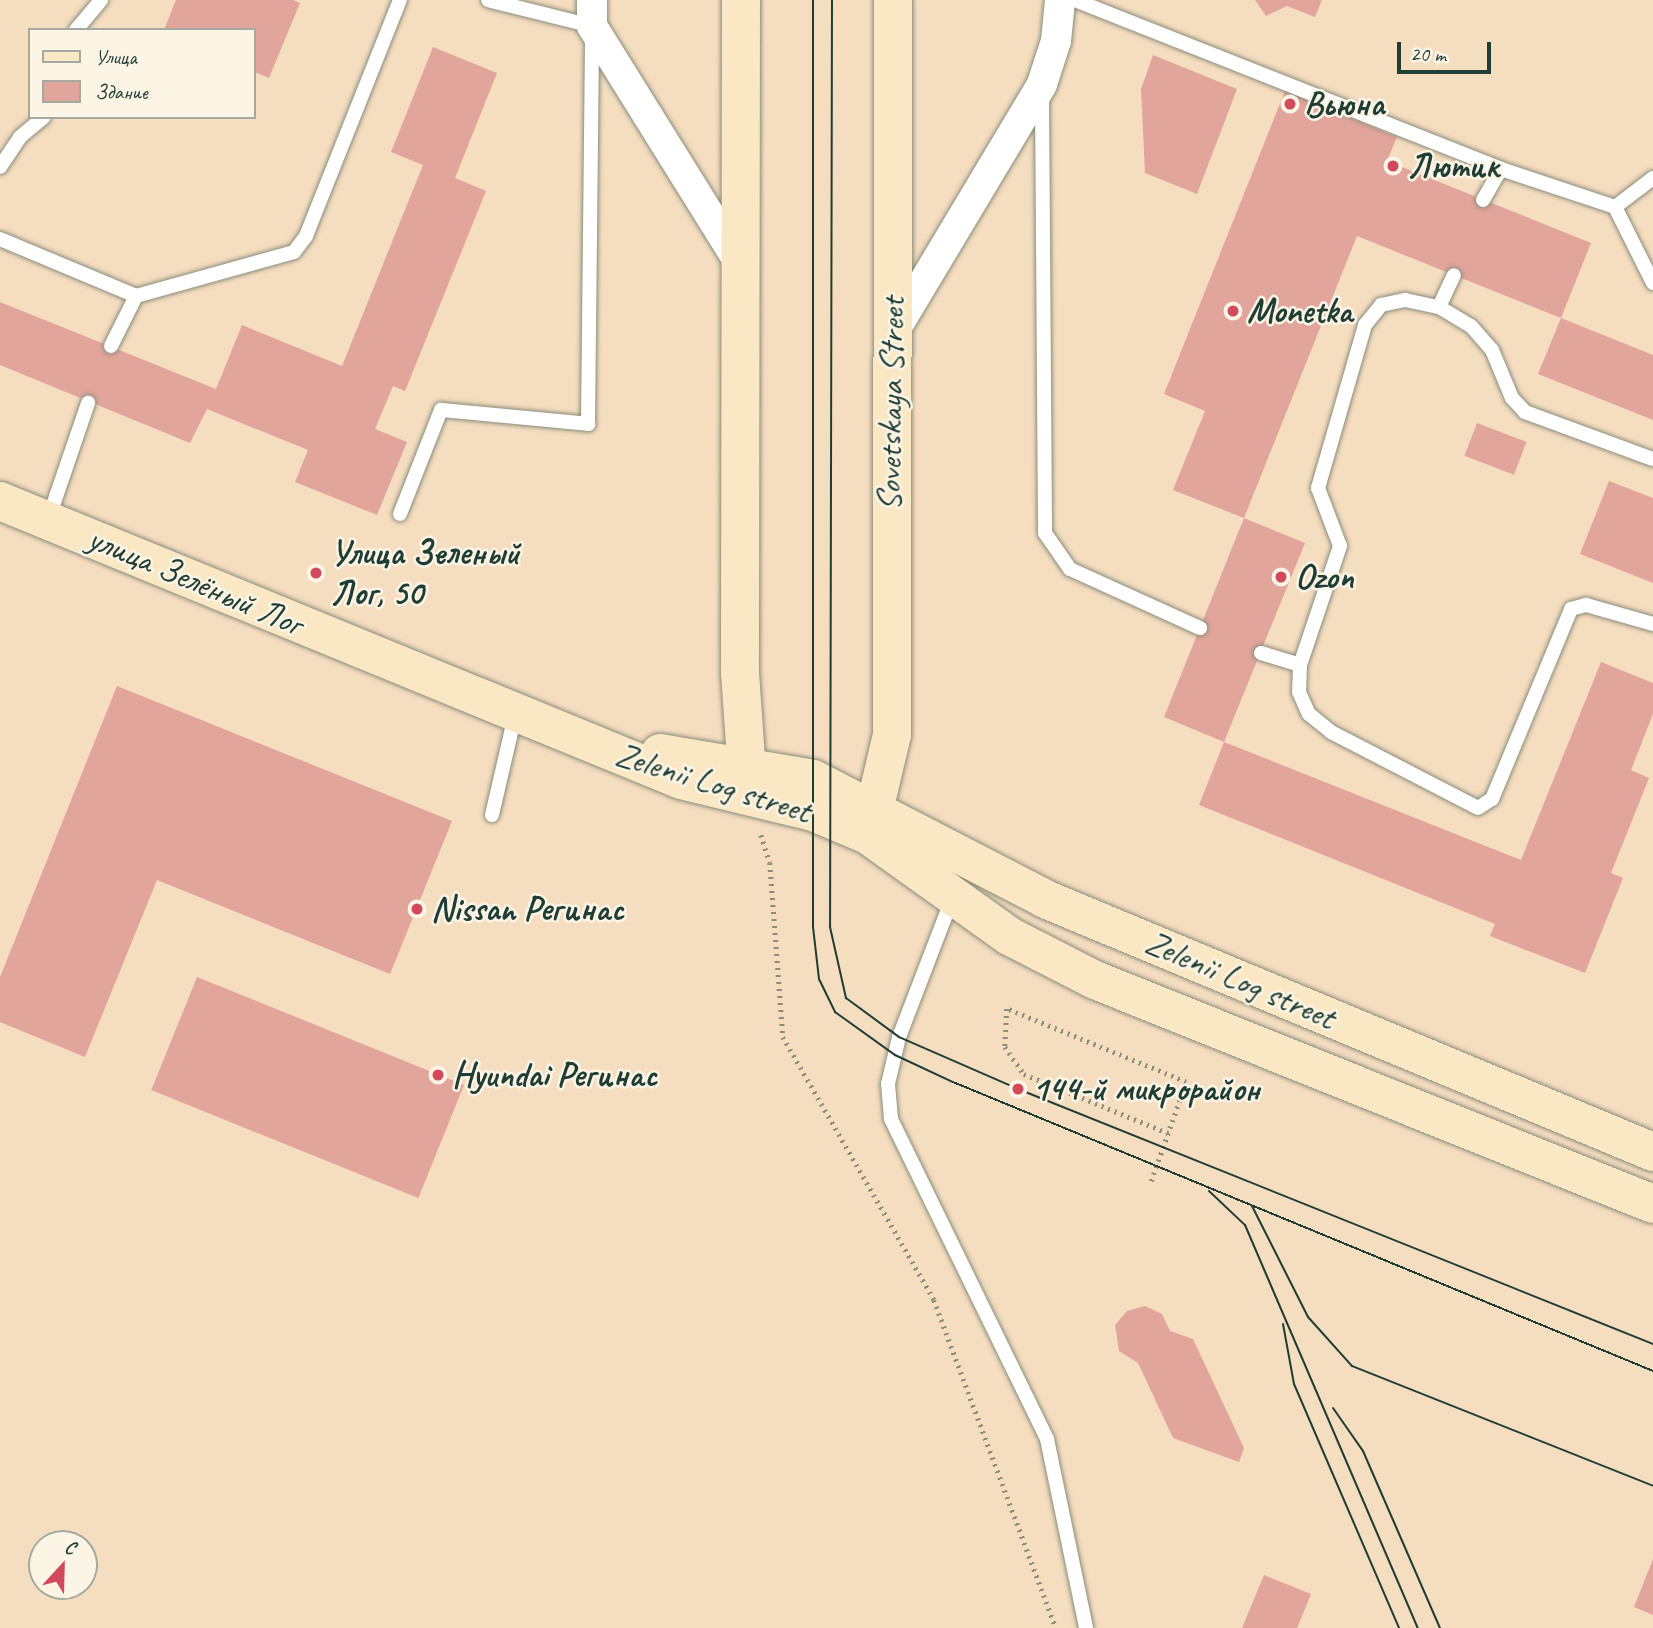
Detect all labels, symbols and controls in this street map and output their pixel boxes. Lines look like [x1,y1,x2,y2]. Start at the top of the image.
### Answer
legend [28,28,256,119]
scale bar [1401,28,1496,72]
text: 20 m [1410,41,1446,67]
text: Улица [95,44,137,70]
text: Здание [95,79,148,105]
place label: Вьюна [1304,83,1384,125]
marker: Вьюна [1282,96,1298,112]
place label: Лютик [1407,145,1499,187]
marker: Лютик [1385,158,1401,174]
place label: Monetka [1247,290,1352,332]
street label: Sovetskaya Street [868,296,914,512]
marker: Monetka [1225,303,1241,319]
street label: улица Зелёный Лог [81,517,309,645]
place label: Улица Зеленый Лог, 50 [330,532,519,614]
place label: Ozon [1295,556,1353,598]
marker: Улица Зеленый Лог, 50 [308,565,324,581]
marker: Ozon [1273,569,1289,585]
street label: Zelenii Log street [610,733,816,833]
place label: Nissan Регинас [431,888,624,930]
marker: Nissan Регинас [409,901,425,917]
street label: Zelenii Log street [1139,921,1341,1039]
place label: Hyundai Регинас [452,1054,657,1096]
marker: Hyundai Регинас [430,1067,446,1083]
place label: 144-й микрорайон [1032,1068,1260,1110]
marker: 144-й микрорайон [1010,1081,1026,1097]
north arrow [28,1530,98,1600]
text: С [61,1535,79,1560]

